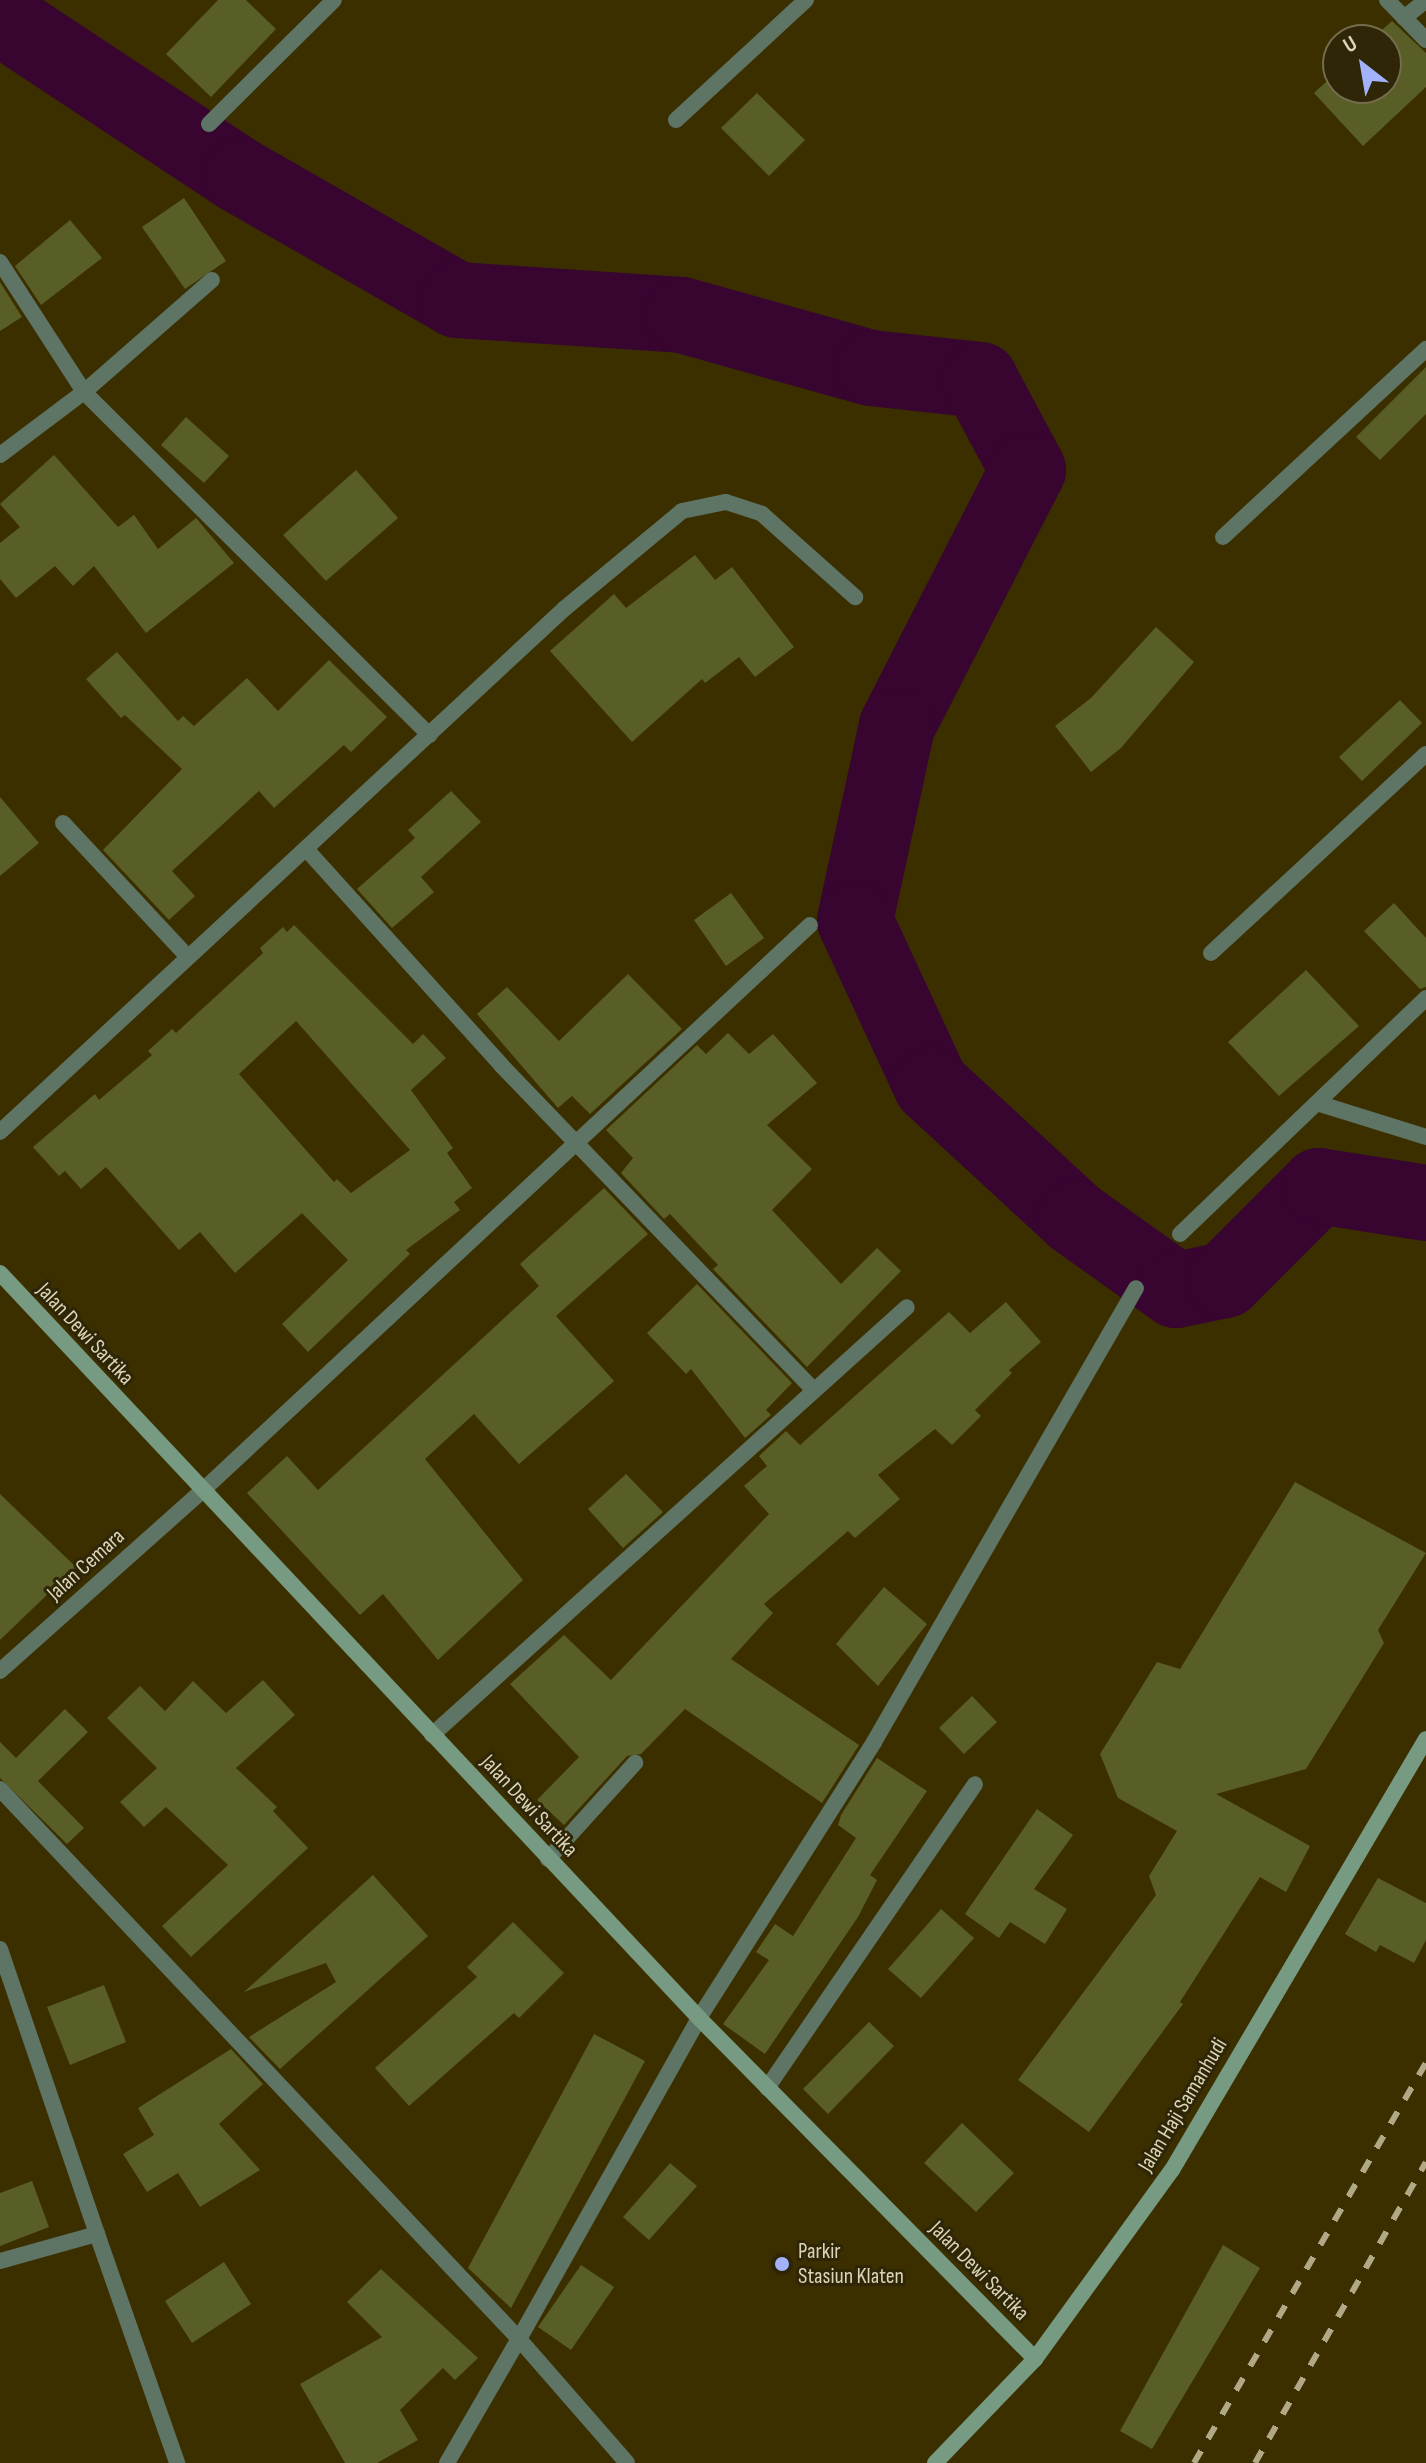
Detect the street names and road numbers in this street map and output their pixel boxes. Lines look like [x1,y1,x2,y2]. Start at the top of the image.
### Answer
street label: Jalan Dewi Sartika [31,1277,139,1391]
street label: Jalan Cemara [42,1523,130,1607]
street label: Jalan Dewi Sartika [475,1749,583,1863]
street label: Jalan Haji Samanhudi [1133,2033,1233,2177]
street label: Jalan Dewi Sartika [924,2216,1034,2326]

